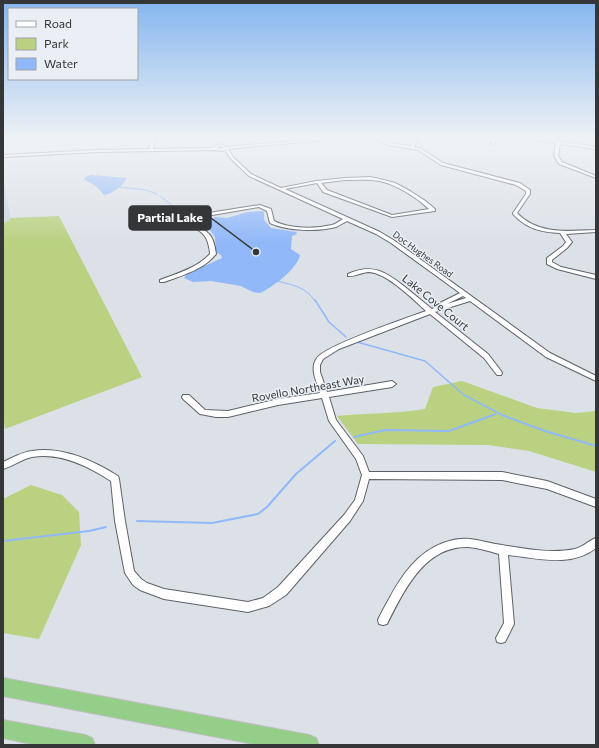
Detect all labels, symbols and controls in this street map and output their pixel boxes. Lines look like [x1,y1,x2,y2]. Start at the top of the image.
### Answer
legend [8,8,138,80]
text: Road [44,16,72,30]
text: Park [44,36,70,50]
text: Water [44,56,78,70]
callout: Partial Lake [129,206,211,230]
text: Partial Lake [137,210,203,224]
street label: Doc Hughes Road [391,229,455,279]
street label: Lake Cove Court [400,271,472,333]
street label: Rovello Northeast Way [251,372,366,404]

